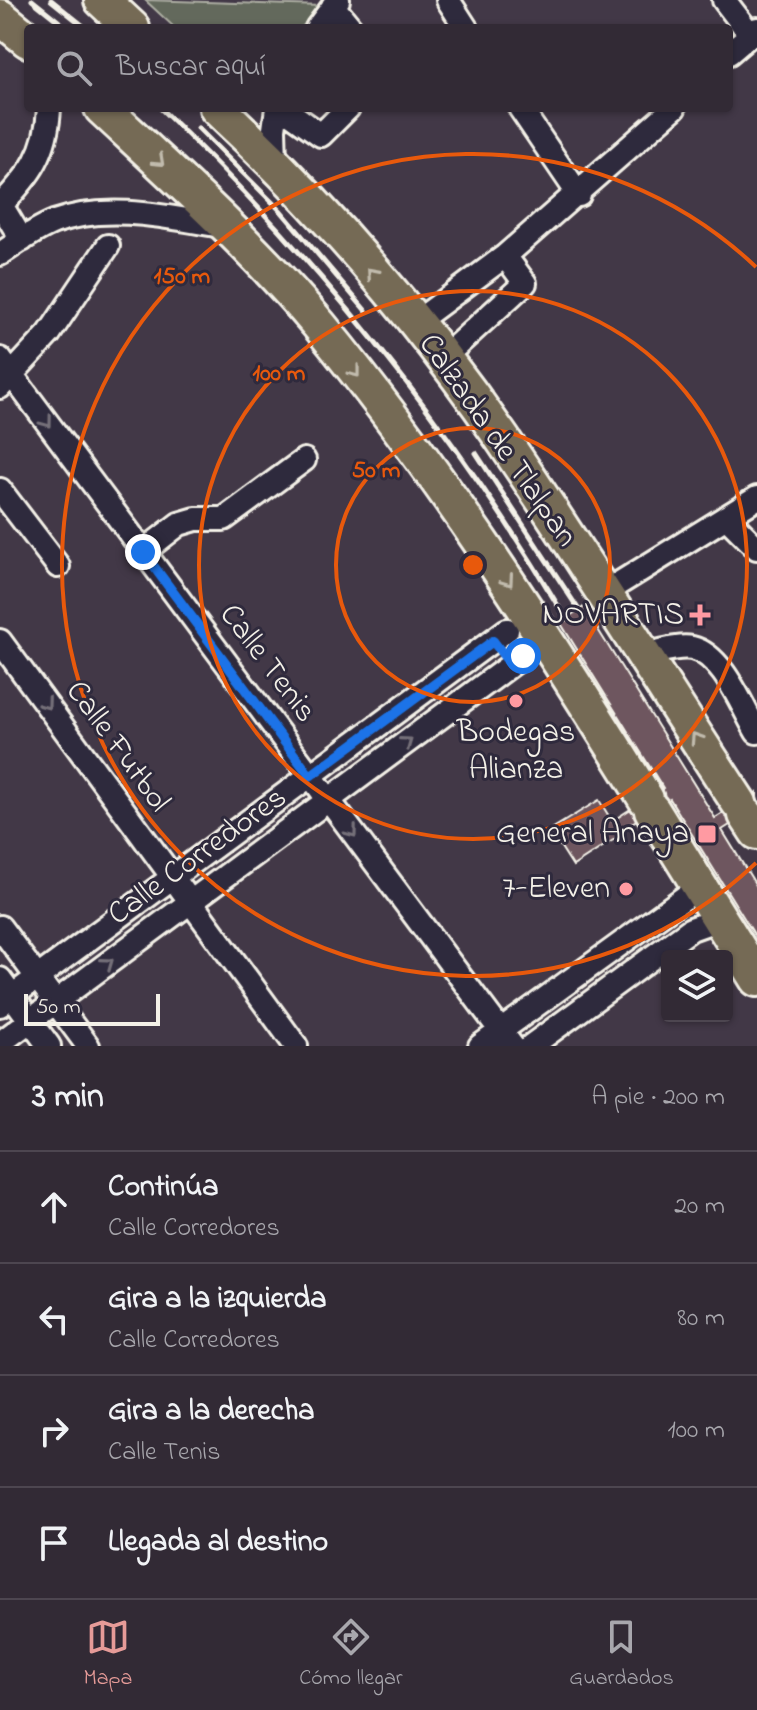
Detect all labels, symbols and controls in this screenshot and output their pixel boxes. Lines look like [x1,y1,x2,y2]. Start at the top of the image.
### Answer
search box [24,24,733,112]
icon: search [52,46,96,90]
text: Buscar aquí [116,46,266,90]
one-way arrow [149,152,164,166]
text: 150 m [154,260,211,295]
one-way arrow [367,267,381,282]
street label: Calzada de Tlalpan [406,325,588,557]
text: 100 m [253,357,306,392]
one-way arrow [345,363,359,378]
one-way arrow [37,413,51,428]
text: 50 m [352,454,401,489]
route end [125,534,161,570]
centre of rings [459,551,487,579]
one-way arrow [498,573,513,587]
place label: NOVARTIS [543,592,684,639]
street label: Calle Tenis [207,595,327,733]
marker: NOVARTIS [691,606,709,624]
route start [505,638,541,674]
street label: Calle Futbol [53,671,181,823]
marker: Bodegas Alianza [507,692,525,710]
one-way arrow [36,696,51,710]
place label: Bodegas Alianza [456,710,575,794]
one-way arrow [691,732,706,747]
one-way arrow [398,737,413,752]
street label: Calle Corredores [99,776,297,938]
place label: General Anaya [496,811,689,858]
marker: General Anaya [696,823,718,845]
one-way arrow [343,824,357,838]
place label: 7-Eleven [502,866,610,913]
marker: 7-Eleven [617,880,635,898]
map controls [661,950,733,1022]
button: layers [661,950,733,1022]
one-way arrow [99,958,114,973]
scale bar [24,990,160,1026]
text: 50 m [36,992,81,1024]
text: 3 min [32,1073,104,1123]
text: A pie · 200 m [591,1079,725,1117]
text: Continúa [108,1166,218,1210]
icon: ahead [32,1185,76,1229]
text: 20 m [674,1188,725,1226]
text: Calle Corredores [108,1210,280,1248]
text: Gira a la izquierda [108,1278,326,1322]
icon: left [32,1297,76,1341]
text: 80 m [677,1300,725,1338]
text: Calle Corredores [108,1322,280,1360]
text: Gira a la derecha [108,1390,314,1434]
icon: right [32,1409,76,1453]
text: 100 m [668,1412,725,1450]
text: Calle Tenis [108,1434,220,1472]
icon: arrive [32,1521,76,1565]
text: Llegada al destino [108,1521,328,1565]
tab: Mapa [83,1615,132,1695]
tab: Cómo llegar [299,1615,403,1695]
tab: Guardados [569,1615,674,1695]

